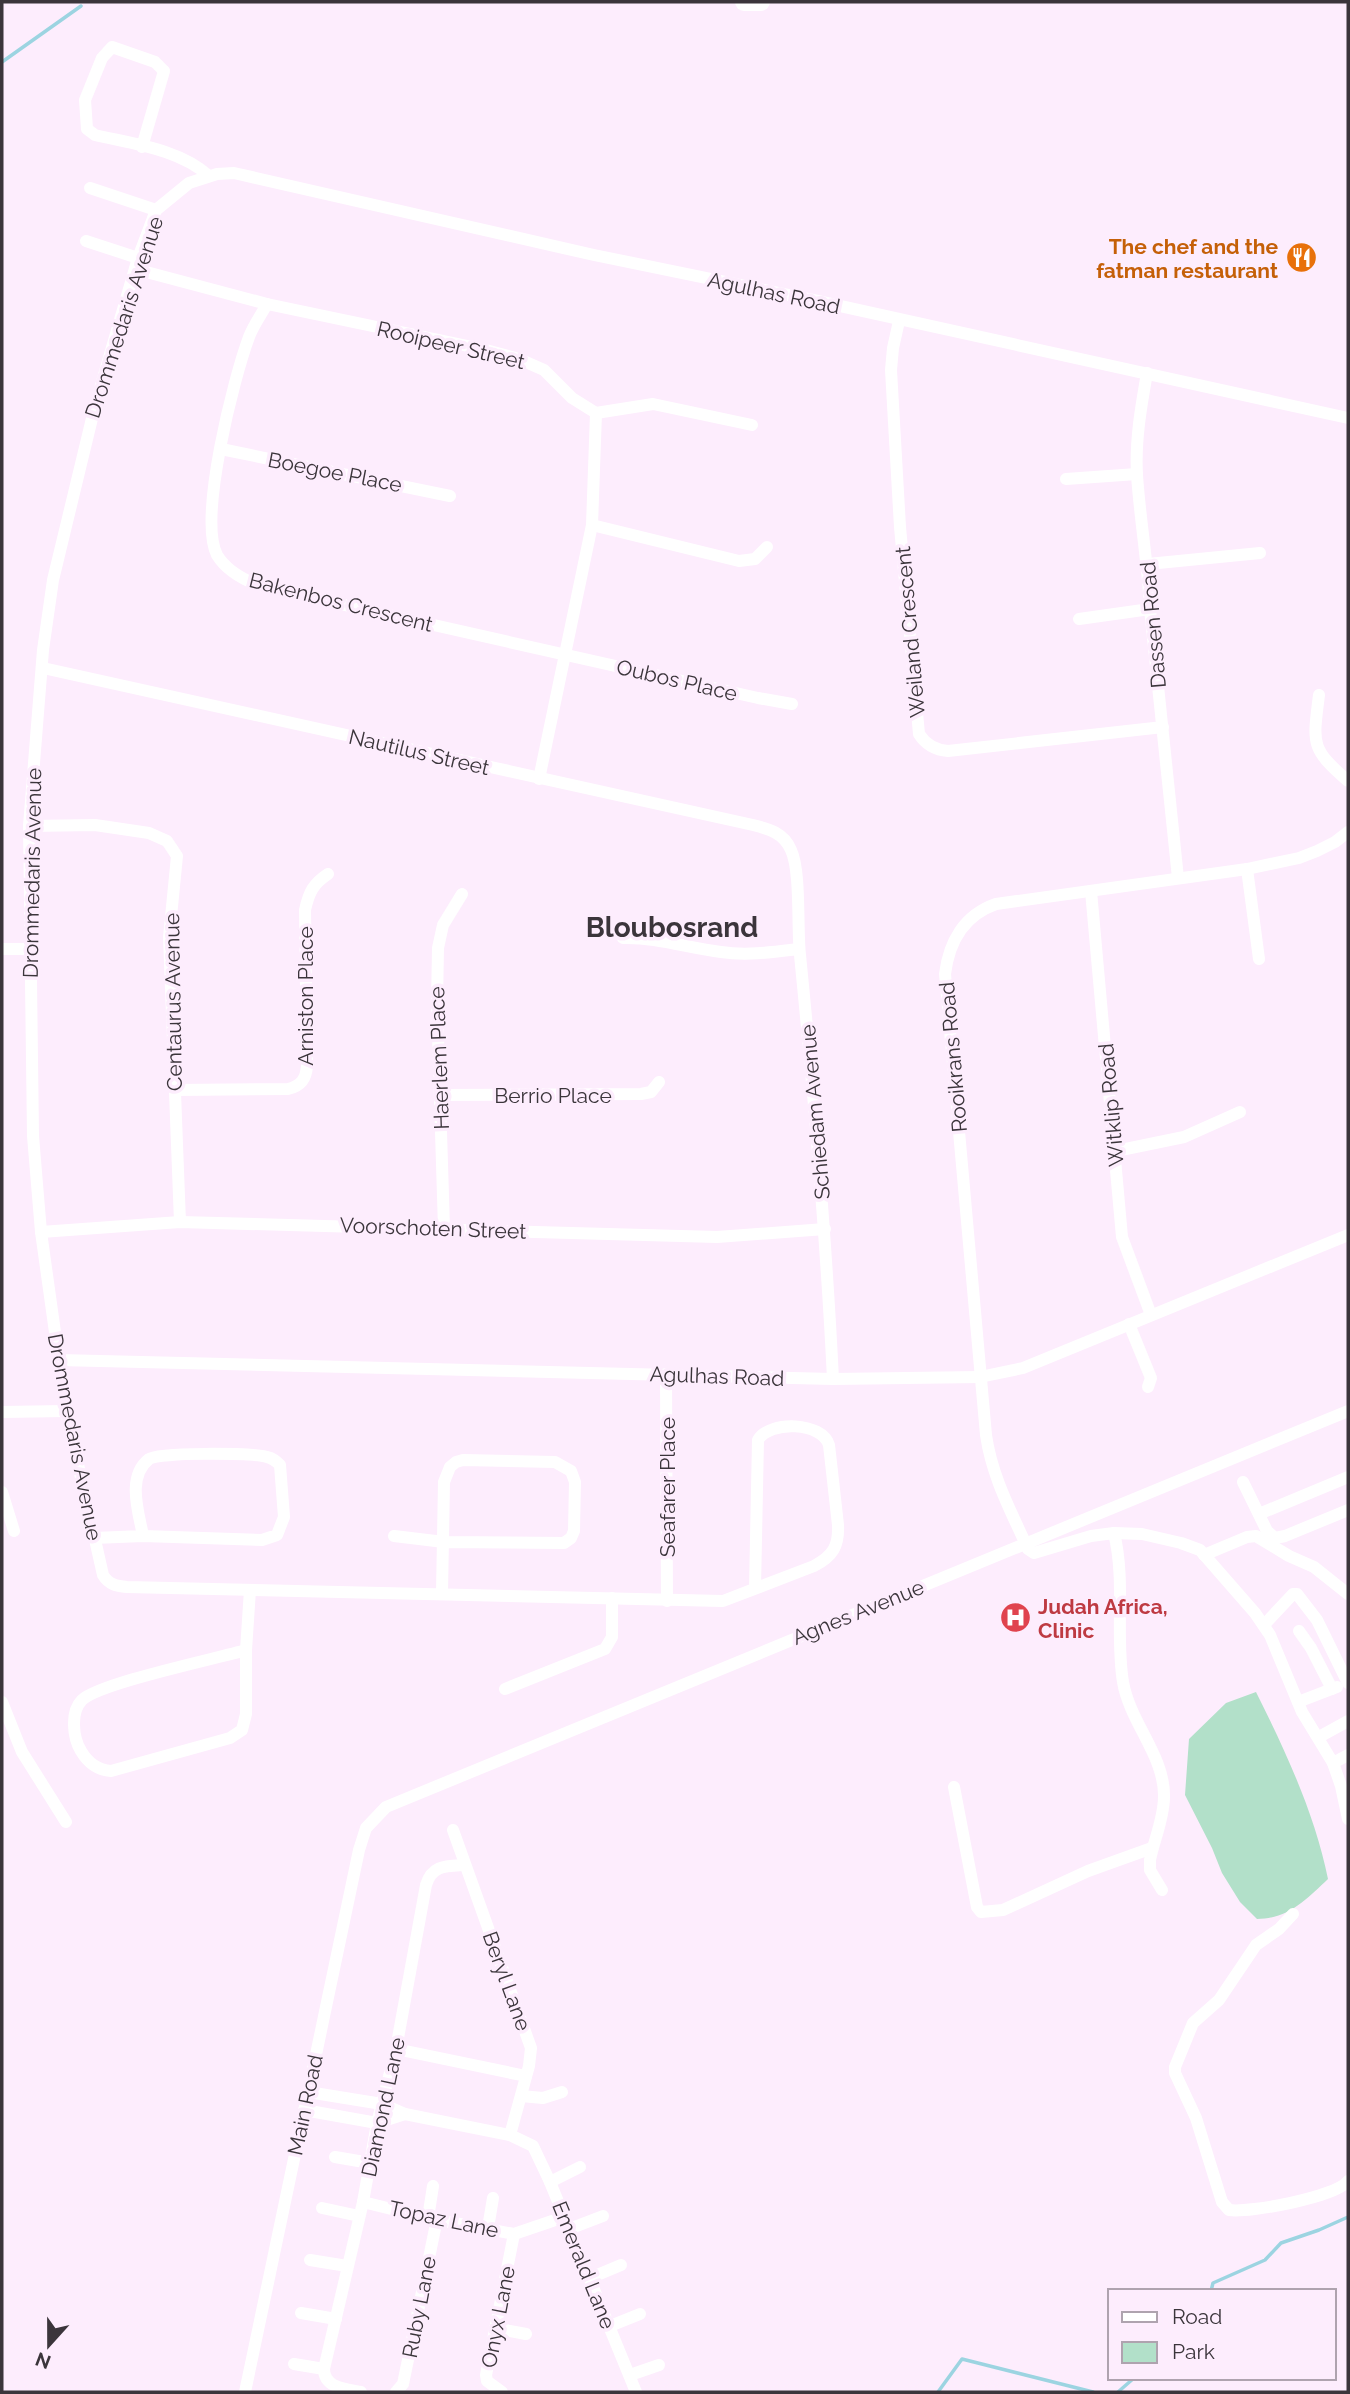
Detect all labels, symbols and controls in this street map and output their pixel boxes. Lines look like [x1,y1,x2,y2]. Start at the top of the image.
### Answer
street label: Drommedaris Avenue [80,213,168,421]
place label: The chef and the fatman restaurant [1096,234,1278,283]
restaurant icon: The chef and the fatman restaurant [1284,241,1318,275]
street label: Agulhas Road [706,267,842,319]
street label: Rooipeer Street [375,316,527,374]
street label: Boegoe Place [266,447,404,497]
street label: Weiland Crescent [890,545,930,719]
street label: Dassen Road [1135,561,1171,689]
street label: Bakenbos Crescent [247,567,435,637]
street label: Oubos Place [614,654,740,706]
street label: Nautilus Street [346,724,492,780]
street label: Drommedaris Avenue [18,768,46,978]
district label: Bloubosrand [586,911,758,944]
street label: Centaurus Avenue [159,913,187,1091]
street label: Arniston Place [293,926,318,1066]
street label: Rooikrans Road [934,981,972,1133]
street label: Haerlem Place [424,986,454,1130]
street label: Schiedam Avenue [795,1023,835,1201]
street label: Witklip Road [1093,1042,1129,1168]
street label: Berrio Place [494,1083,612,1108]
street label: Voorschoten Street [339,1212,527,1244]
street label: Drommedaris Avenue [43,1331,107,1543]
street label: Agulhas Road [649,1361,785,1391]
street label: Seafarer Place [655,1417,680,1557]
street label: Agnes Avenue [788,1574,928,1650]
place label: Judah Africa, Clinic [1038,1594,1168,1643]
hospital icon: Judah Africa, Clinic [998,1601,1032,1635]
street label: Beryl Lane [478,1928,536,2034]
street label: Diamond Lane [356,2035,410,2179]
street label: Main Road [282,2052,328,2158]
street label: Topaz Lane [387,2195,501,2243]
street label: Emerald Lane [547,2198,621,2332]
street label: Ruby Lane [397,2254,441,2360]
street label: Onyx Lane [476,2264,520,2370]
legend [1108,2289,1336,2380]
text: Road [1172,2304,1222,2329]
north arrow [14,2310,84,2380]
text: Park [1172,2339,1215,2364]
text: N [32,2348,54,2374]

